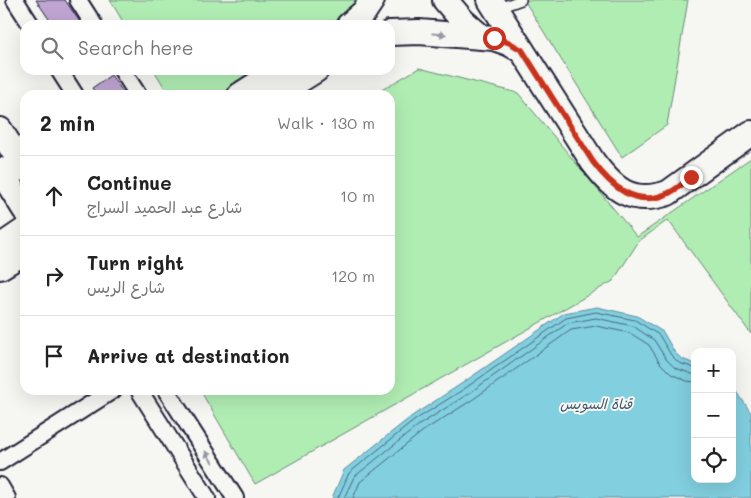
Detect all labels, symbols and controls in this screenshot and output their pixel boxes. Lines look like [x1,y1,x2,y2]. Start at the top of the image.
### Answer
search box [20,20,395,75]
route start [483,27,506,50]
one-way arrow [431,30,447,38]
icon: search [38,34,66,62]
text: Search here [78,35,194,60]
text: 2 min [40,109,95,136]
text: Walk · 130 m [277,112,375,133]
route end [680,166,703,189]
text: Continue [87,170,172,195]
icon: ahead [40,182,68,210]
text: 10 m [340,185,375,206]
text: شارع عبد الحميد السراج [87,196,242,217]
text: Turn right [87,250,184,275]
icon: right [40,262,68,290]
text: 120 m [331,265,375,286]
text: شارع الريس [87,276,165,297]
icon: arrive [40,342,68,370]
text: Arrive at destination [87,343,290,368]
map controls [691,348,736,483]
button: + [691,348,736,393]
button: − [691,393,736,438]
water label: قناة السويس [560,394,633,413]
button: locate [691,438,736,483]
one-way arrow [204,450,214,464]

